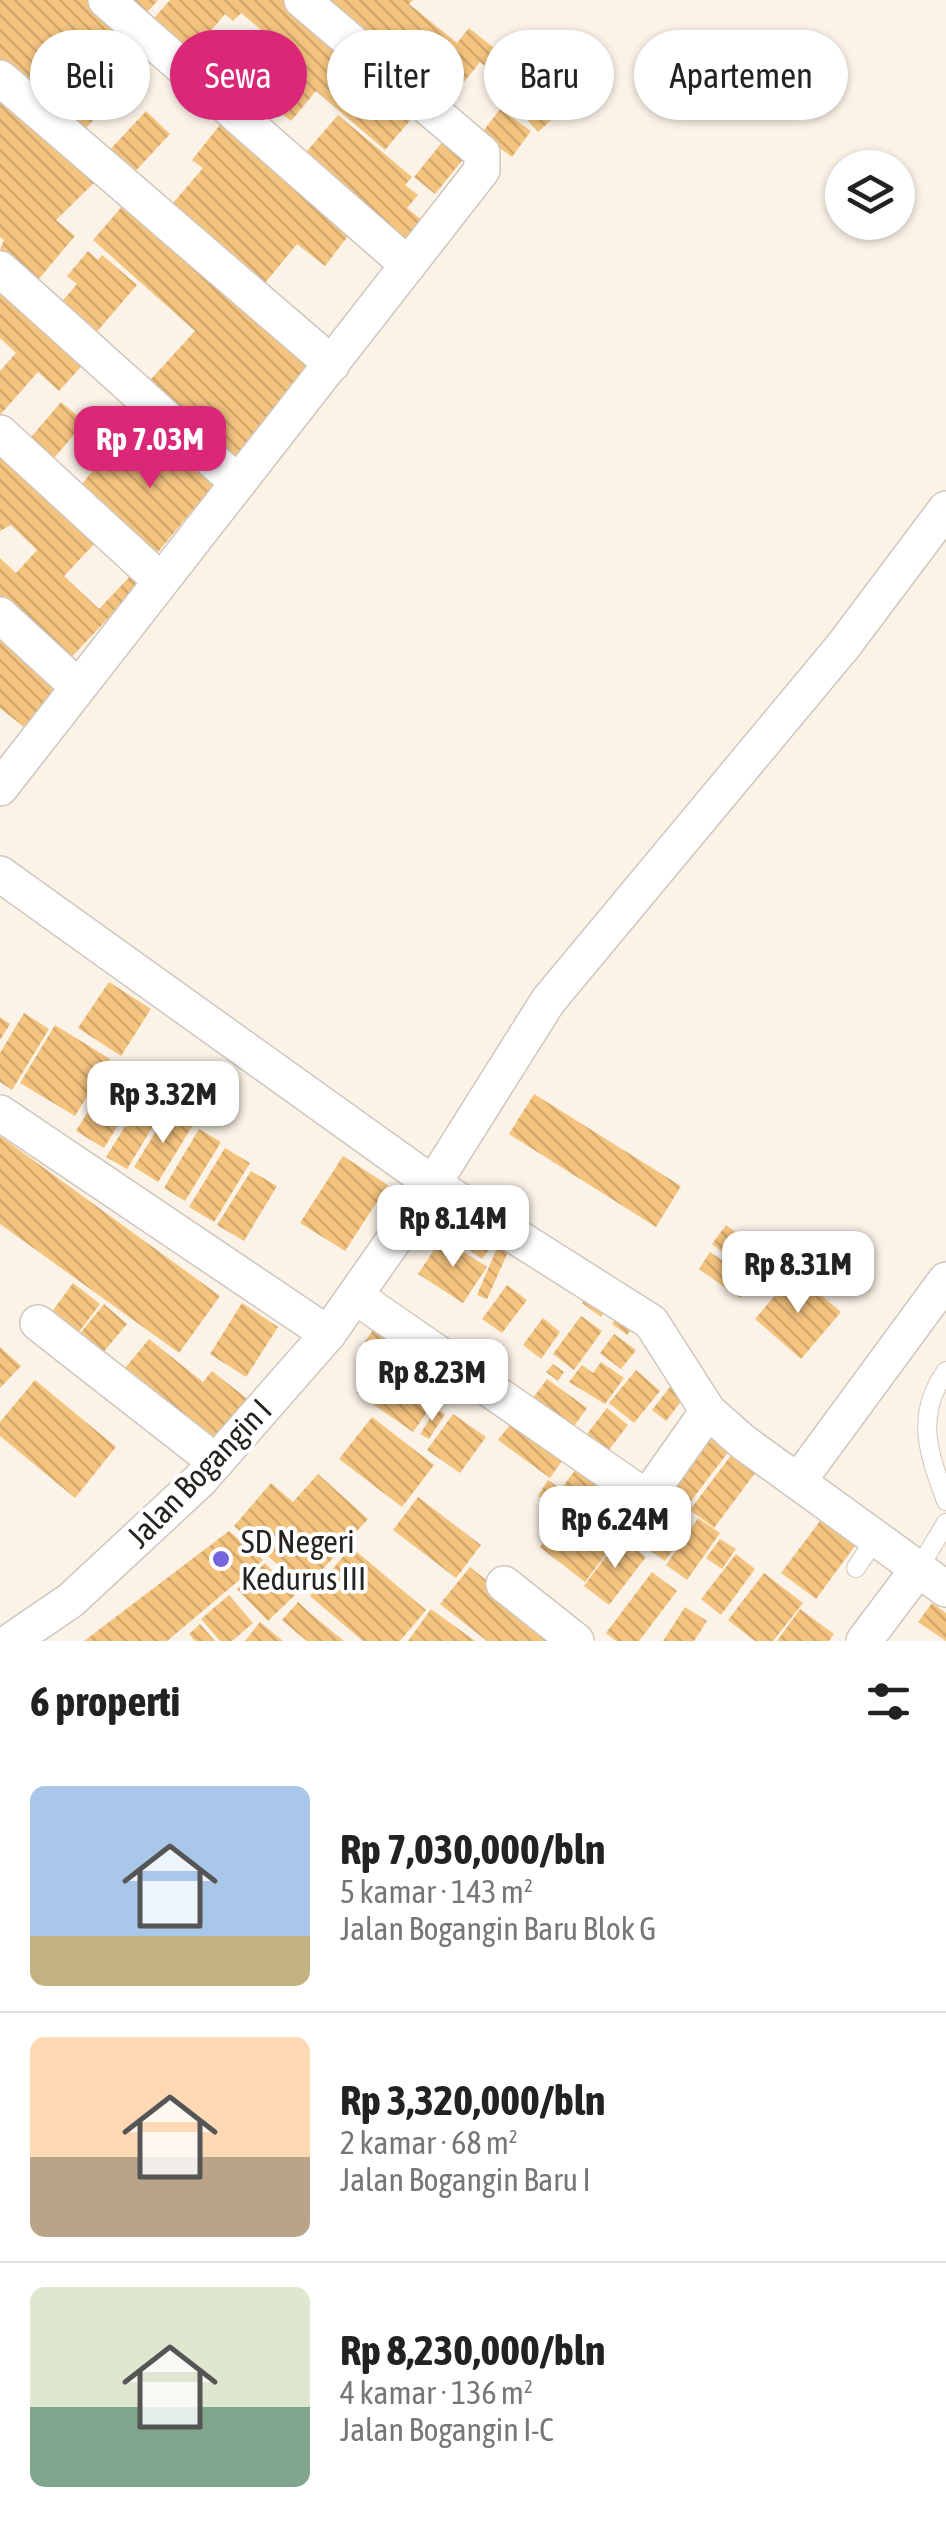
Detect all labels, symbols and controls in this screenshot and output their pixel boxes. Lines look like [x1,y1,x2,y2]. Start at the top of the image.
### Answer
chip: Beli [30,30,150,120]
chip: Sewa [170,30,307,120]
chip: Filter [327,30,464,120]
chip: Baru [484,30,614,120]
chip: Apartemen [634,30,848,120]
map controls [825,150,915,240]
button: layers [825,150,915,240]
pin: Rp 7.03M [47,406,253,491]
text: Rp 7.03M [96,420,204,457]
pin: Rp 3.32M [60,1061,266,1146]
text: Rp 3.32M [109,1075,217,1112]
pin: Rp 8.14M [350,1185,556,1270]
text: Rp 8.14M [399,1199,507,1236]
pin: Rp 8.31M [695,1231,901,1316]
text: Rp 8.31M [744,1245,852,1282]
pin: Rp 8.23M [329,1339,535,1424]
text: Rp 8.23M [378,1353,486,1390]
street label: Jalan Bogangin I [119,1391,279,1555]
pin: Rp 6.24M [512,1486,718,1571]
text: Rp 6.24M [561,1500,669,1537]
place label: SD Negeri Kedurus III [241,1523,366,1597]
marker: SD Negeri Kedurus III [210,1548,232,1570]
icon: filters [861,1674,916,1729]
text: 6 properti [30,1677,180,1725]
text: Rp 7,030,000/bln [340,1825,605,1873]
icon: home [110,1826,230,1946]
text: 5 kamar · 143 m² [340,1873,533,1910]
text: Jalan Bogangin Baru Blok G [340,1910,656,1947]
text: Rp 3,320,000/bln [340,2076,605,2124]
icon: home [110,2077,230,2197]
text: 2 kamar · 68 m² [340,2124,518,2161]
text: Jalan Bogangin Baru I [340,2161,591,2198]
text: Rp 8,230,000/bln [340,2326,605,2374]
icon: home [110,2327,230,2447]
text: 4 kamar · 136 m² [340,2374,533,2411]
text: Jalan Bogangin I-C [340,2411,554,2448]

